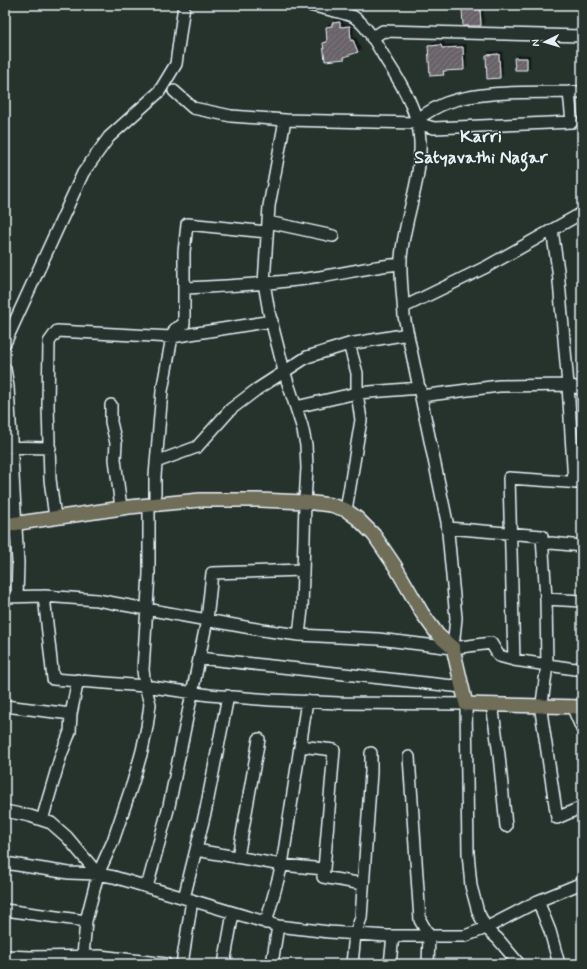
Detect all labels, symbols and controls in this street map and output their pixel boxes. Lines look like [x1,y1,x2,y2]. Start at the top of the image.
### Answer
north arrow [525,22,565,62]
text: N [529,39,543,47]
district label: Karri Satyavathi Nagar [414,125,548,172]

